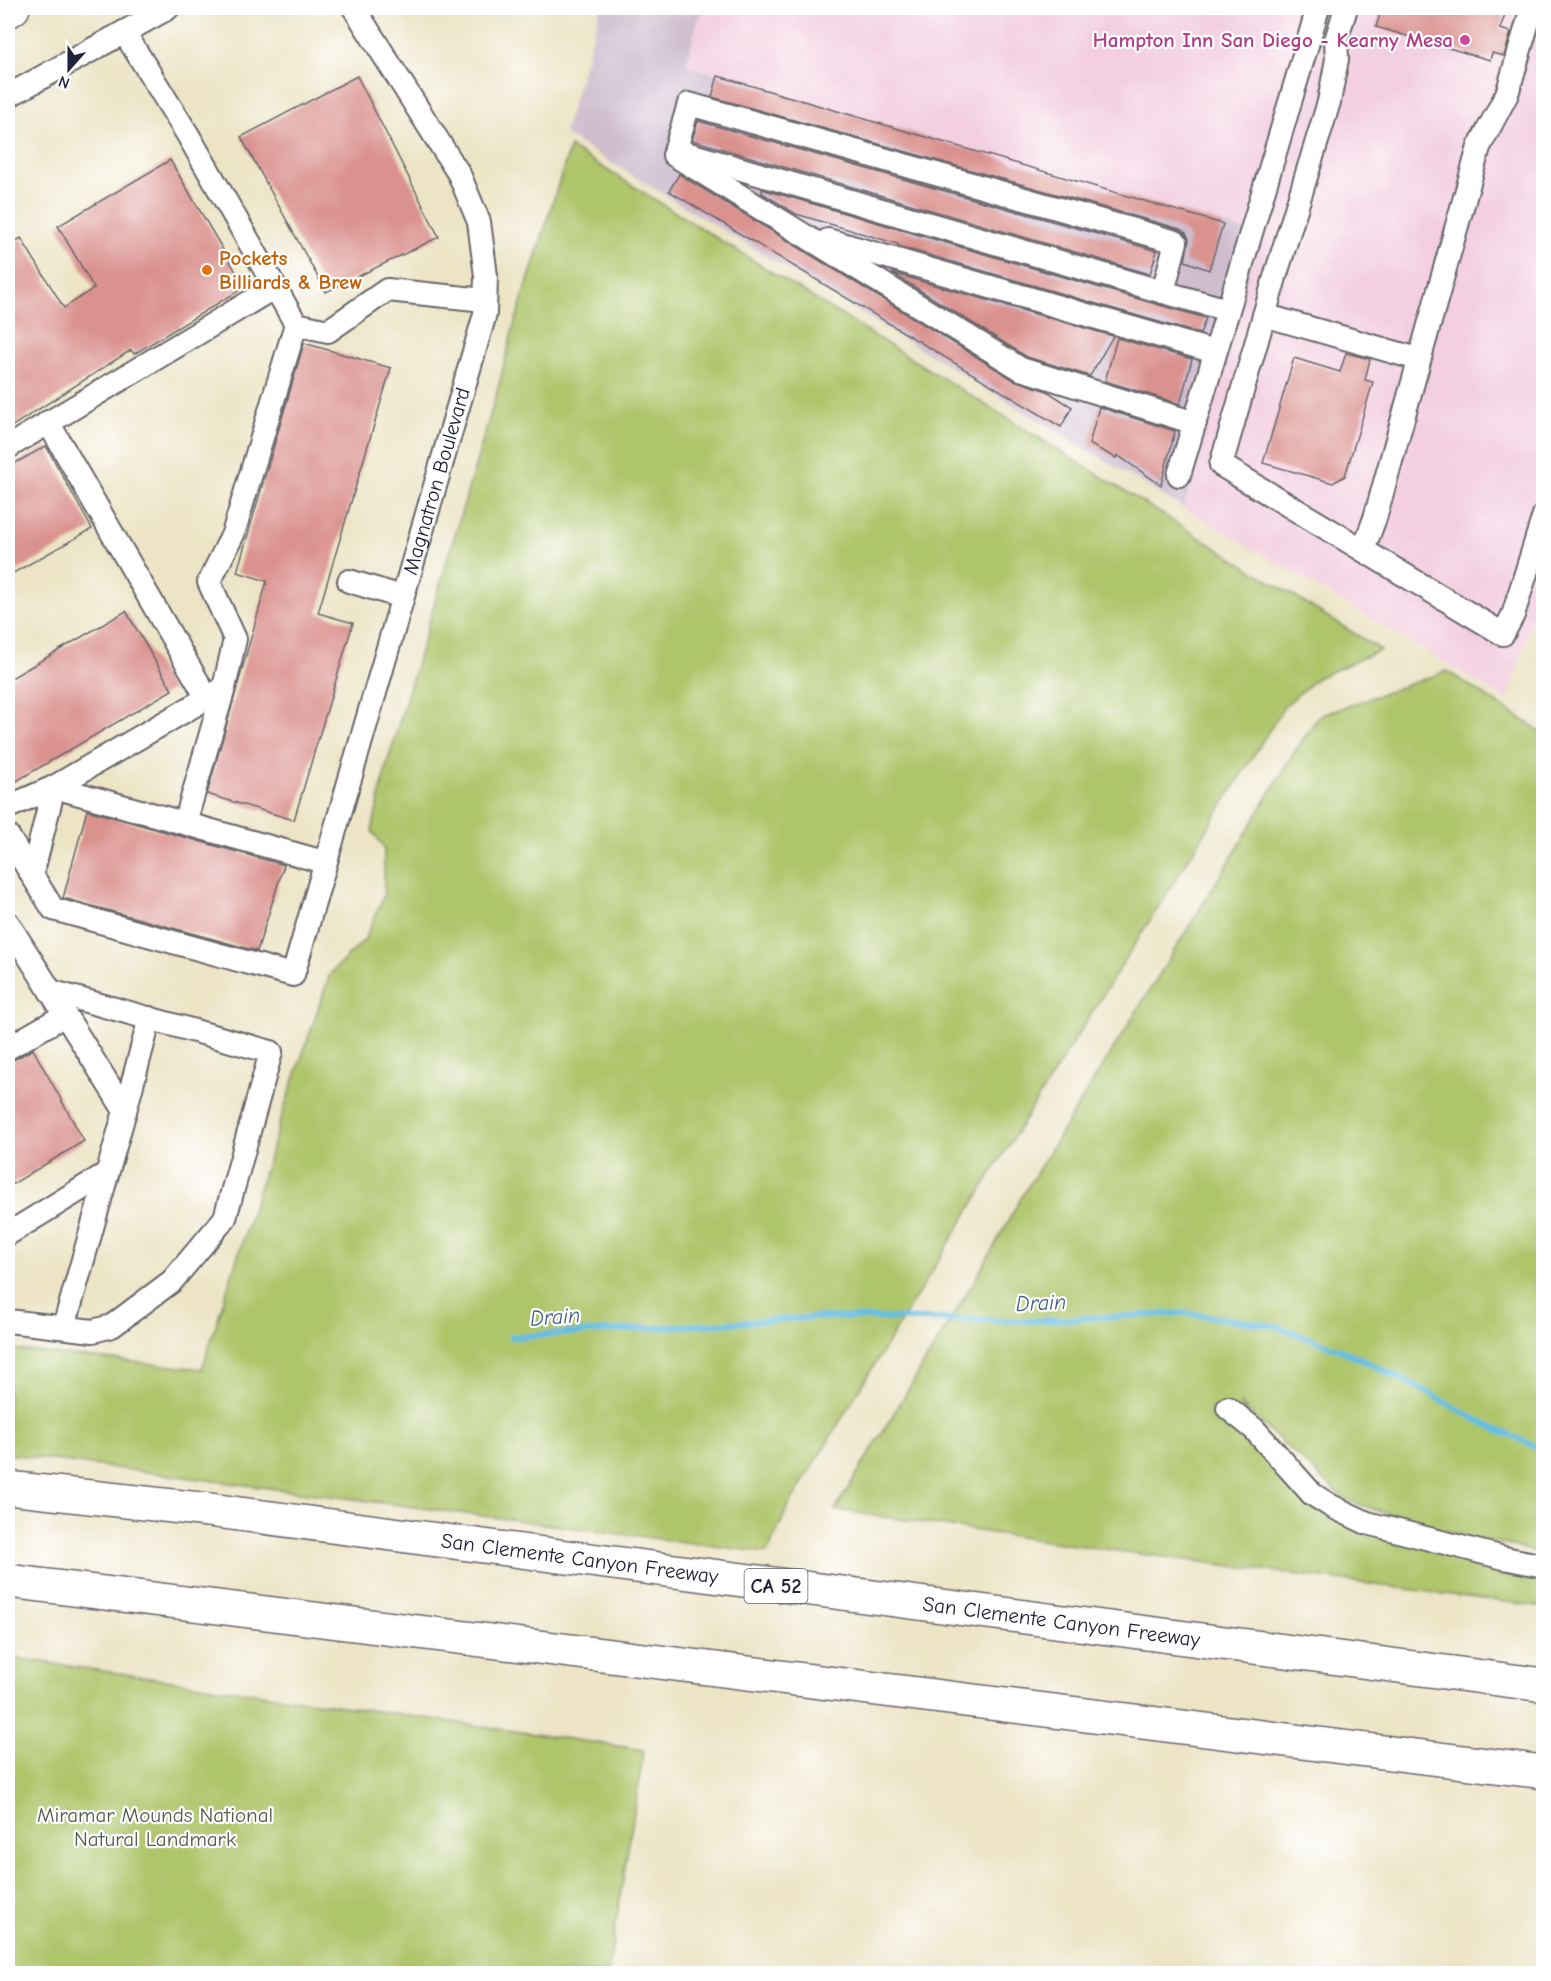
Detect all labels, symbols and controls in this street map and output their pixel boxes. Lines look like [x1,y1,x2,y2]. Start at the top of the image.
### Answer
place label: Hampton Inn San Diego - Kearny Mesa [1093,28,1453,52]
marker: Hampton Inn San Diego - Kearny Mesa [1458,33,1472,47]
north arrow [39,39,99,99]
text: N [56,72,72,92]
place label: Pockets Billiards & Brew [219,246,362,294]
marker: Pockets Billiards & Brew [200,263,214,277]
street label: Magnatron Boulevard [398,385,475,578]
water label: Drain [1015,1289,1067,1317]
water label: Drain [529,1302,581,1332]
street label: San Clemente Canyon Freeway [440,1529,720,1589]
road number: CA 52 [744,1569,808,1603]
street label: San Clemente Canyon Freeway [921,1592,1202,1652]
park label: Miramar Mounds National Natural Landmark [37,1803,273,1851]

